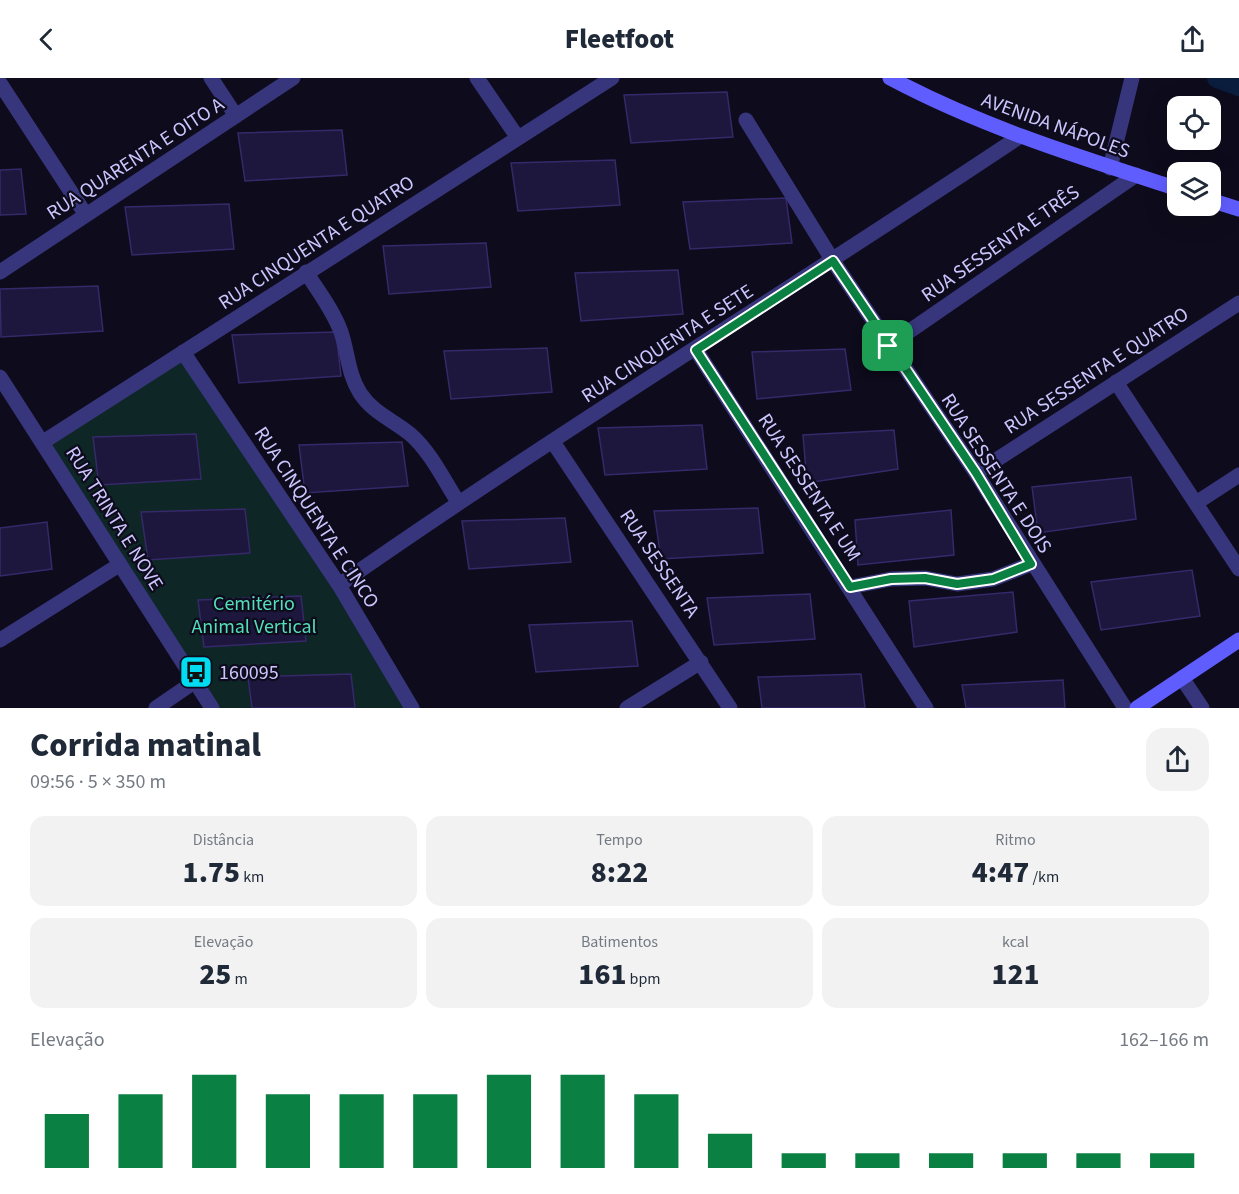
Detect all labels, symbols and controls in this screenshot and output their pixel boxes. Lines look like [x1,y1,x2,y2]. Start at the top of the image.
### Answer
text: Fleetfoot [565,20,674,59]
icon: back [30,23,63,56]
icon: share [1176,23,1209,56]
street label: AVENIDA NÁPOLES [978,86,1134,166]
street label: RUA QUARENTA E OITO A [41,91,230,227]
map controls [1167,96,1221,216]
button: locate [1167,96,1221,150]
button: layers [1167,162,1221,216]
street label: RUA CINQUENTA E QUATRO [213,169,420,317]
street label: RUA SESSENTA E TRÊS [916,179,1085,309]
street label: RUA CINQUENTA E SETE [576,278,759,410]
street label: RUA SESSENTA E QUATRO [999,301,1194,441]
pin [862,320,913,371]
icon: arrive [871,329,904,362]
street label: RUA SESSENTA E DOIS [934,388,1058,559]
street label: RUA SESSENTA E UM [751,408,868,567]
street label: RUA CINQUENTA E CINCO [247,421,385,614]
street label: RUA TRINTA E NOVE [58,441,170,596]
street label: RUA SESSENTA [613,504,706,623]
park label: Cemitério Animal Vertical [191,590,317,641]
bus stop icon: 160095 [178,654,214,690]
place label: 160095 [219,659,279,687]
text: Corrida matinal [30,722,261,769]
button: share [1146,728,1209,791]
text: 09:56 · 5 × 350 m [30,768,166,796]
text: Distância [193,829,254,851]
text: Tempo [596,829,643,851]
text: Ritmo [995,829,1036,851]
text: 1.75 [183,851,240,894]
text: 8:22 [591,851,648,894]
text: 4:47 [972,851,1029,894]
text: km [240,866,264,888]
text: /km [1029,866,1059,888]
text: Elevação [194,931,253,953]
text: Batimentos [581,931,658,953]
text: kcal [1002,931,1029,953]
text: 25 [199,953,231,996]
text: 161 [578,953,626,996]
text: 121 [991,953,1040,996]
text: m [231,968,248,990]
text: bpm [626,968,661,990]
text: Elevação [30,1026,105,1054]
text: 162–166 m [1119,1026,1209,1054]

